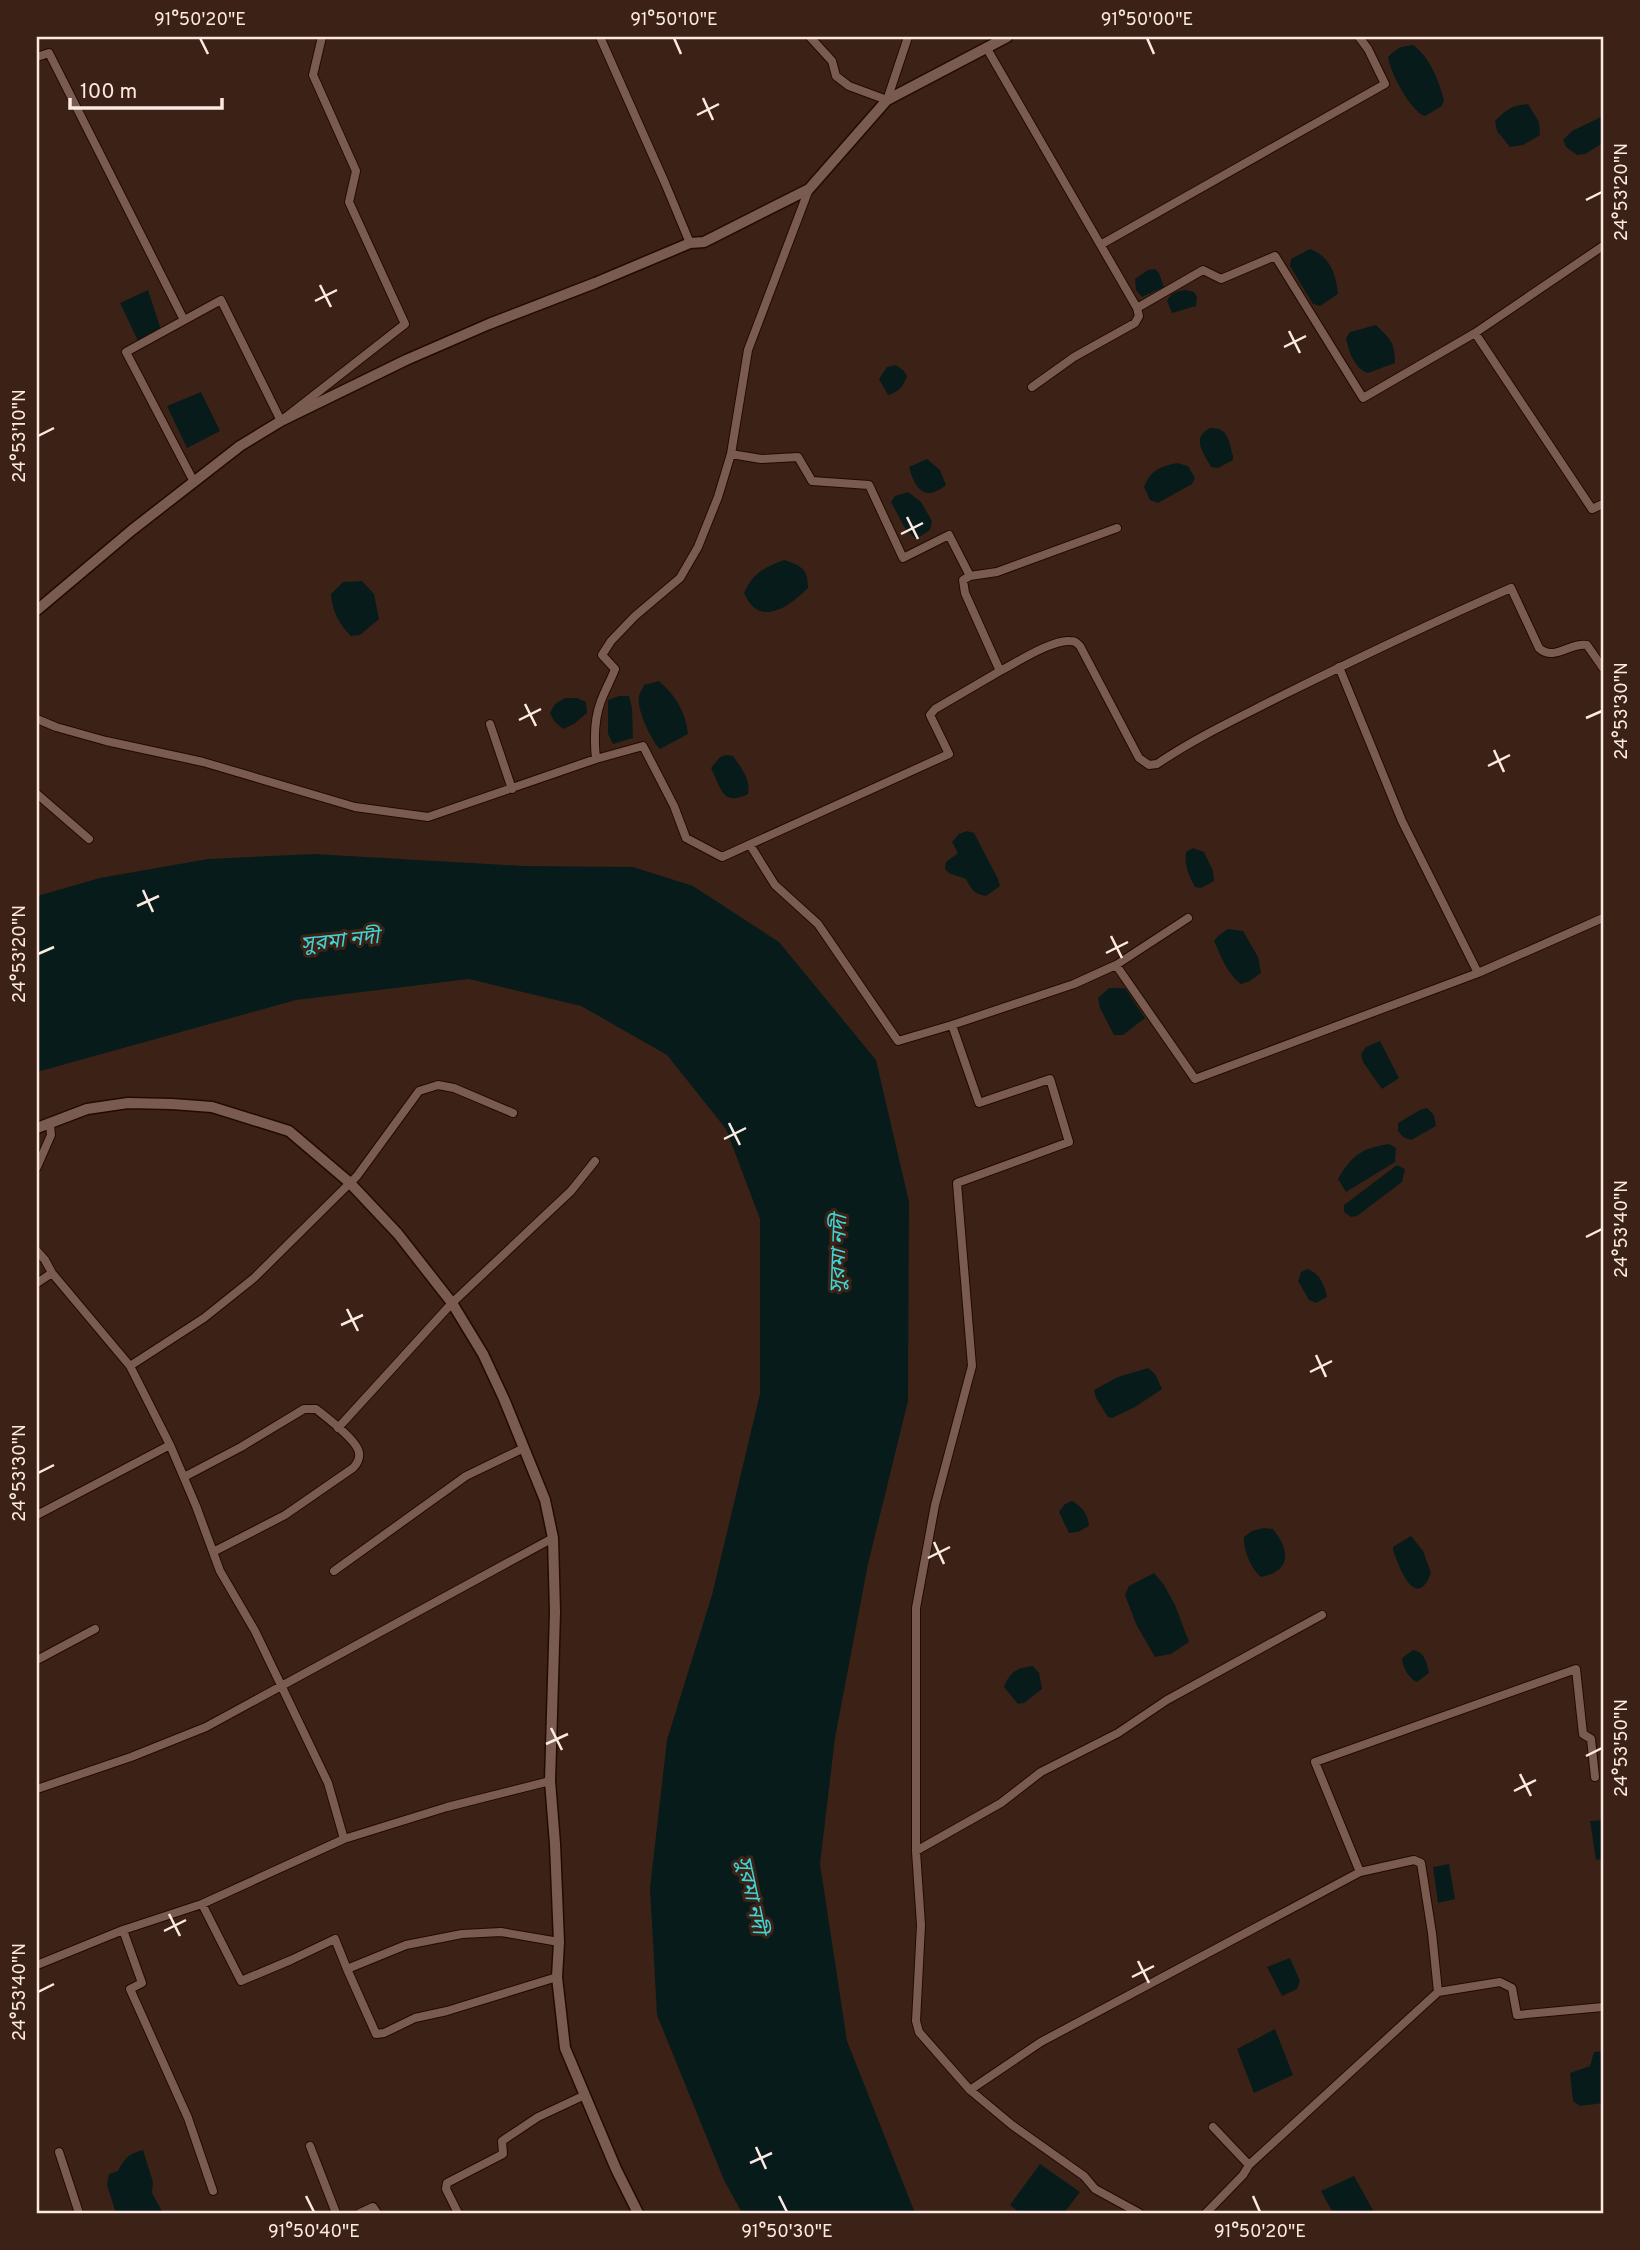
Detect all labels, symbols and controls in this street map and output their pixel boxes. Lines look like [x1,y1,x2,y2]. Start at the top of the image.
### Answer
text: 91°50'20"E [154,9,246,32]
text: 91°50'10"E [630,9,718,32]
text: 91°50'00"E [1101,9,1193,32]
scale bar [70,66,222,110]
text: 100 m [80,79,137,106]
text: 24°53'20"N [1611,143,1634,241]
text: 24°53'10"N [9,389,32,483]
text: 24°53'30"N [1611,662,1634,760]
text: 24°53'20"N [9,905,32,1003]
water label: সুরমা নদী [300,922,385,959]
text: 24°53'40"N [1611,1180,1634,1278]
water label: সুরমা নদী [824,1210,855,1294]
text: 24°53'30"N [9,1424,32,1522]
text: 24°53'50"N [1611,1699,1634,1797]
water label: সুরমা নদী [729,1854,774,1941]
text: 24°53'40"N [9,1943,32,2041]
text: 91°50'40"E [268,2221,360,2244]
text: 91°50'30"E [741,2221,833,2244]
text: 91°50'20"E [1214,2221,1306,2244]

